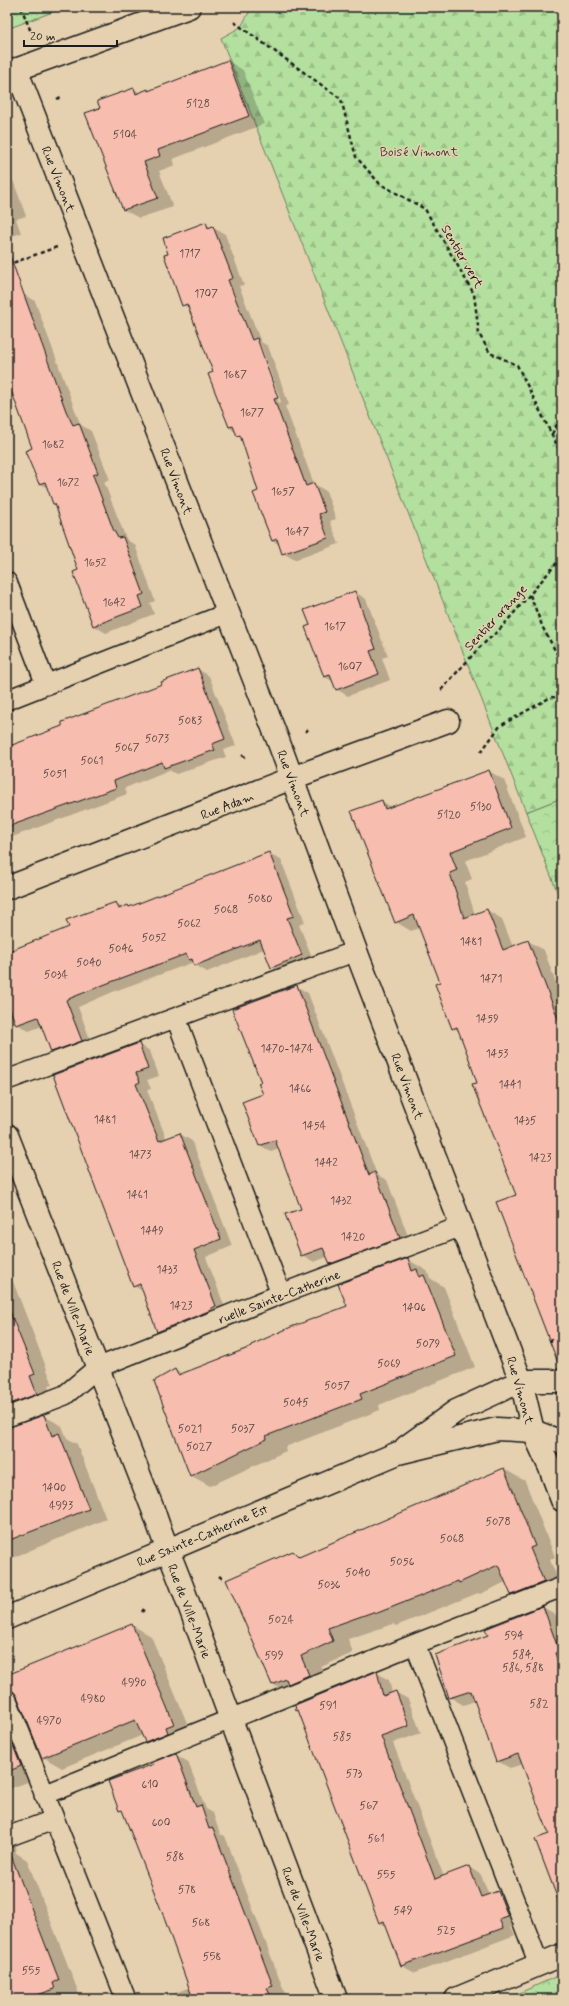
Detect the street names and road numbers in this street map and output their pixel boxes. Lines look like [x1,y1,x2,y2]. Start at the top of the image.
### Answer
street label: Rue Vimont [37,144,79,215]
street label: Sentier vert [437,222,487,292]
street label: Rue Vimont [155,446,196,517]
street label: Sentier orange [461,581,531,655]
street label: Rue Vimont [272,748,313,819]
street label: Rue Adam [198,788,257,824]
street label: Rue Vimont [386,1051,427,1122]
street label: Rue de Ville-Marie [47,1259,98,1358]
street label: ruelle Sainte-Catherine [216,1266,343,1329]
street label: Rue Vimont [502,1355,537,1427]
street label: Rue Sainte-Catherine Est [135,1501,271,1572]
street label: Rue de Ville-Marie [163,1562,214,1661]
street label: Rue de Ville-Marie [277,1865,328,1964]

